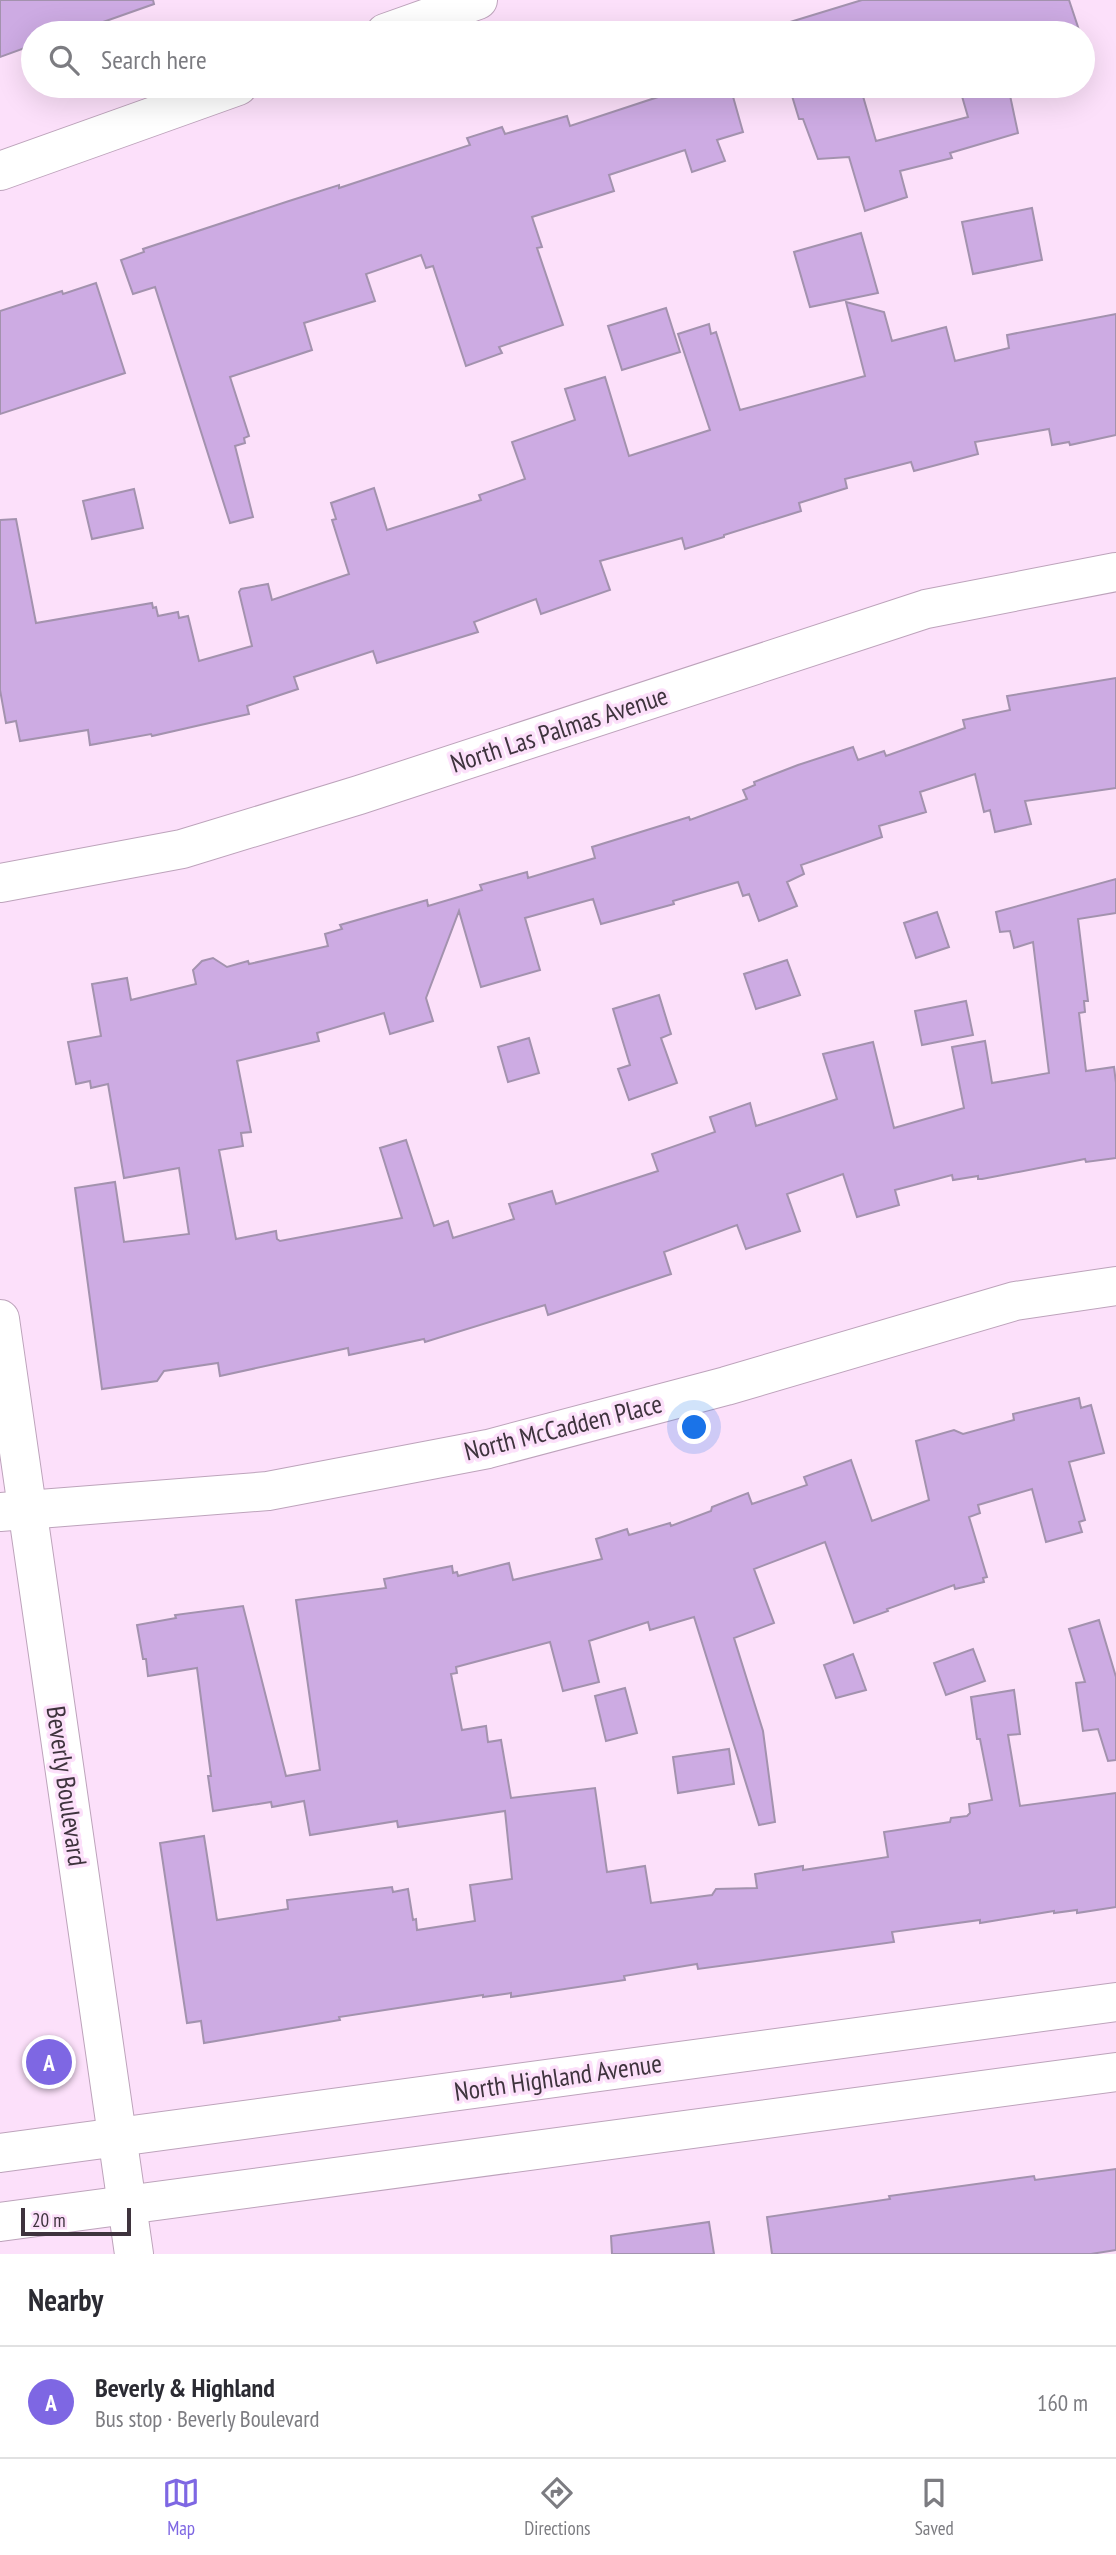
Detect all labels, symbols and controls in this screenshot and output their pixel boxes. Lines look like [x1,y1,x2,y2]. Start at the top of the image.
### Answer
search box [21,21,1095,98]
icon: search [45,41,83,79]
text: Search here [101,43,207,76]
street label: North Las Palmas Avenue [446,678,672,780]
street label: North McCadden Place [461,1386,665,1468]
your location [677,1410,711,1444]
street label: Beverly Boulevard [39,1704,95,1868]
pin: A [26,2036,72,2088]
street label: North Highland Avenue [452,2046,664,2108]
scale bar [21,2205,131,2237]
text: 20 m [32,2208,66,2232]
text: Nearby [28,2280,103,2319]
text: Beverly & Highland [95,2371,275,2404]
text: A [45,2388,57,2417]
text: 160 m [1037,2388,1088,2417]
text: Bus stop · Beverly Boulevard [95,2404,319,2433]
tab: Map [162,2474,200,2540]
tab: Directions [524,2474,590,2540]
tab: Saved [915,2474,954,2540]

